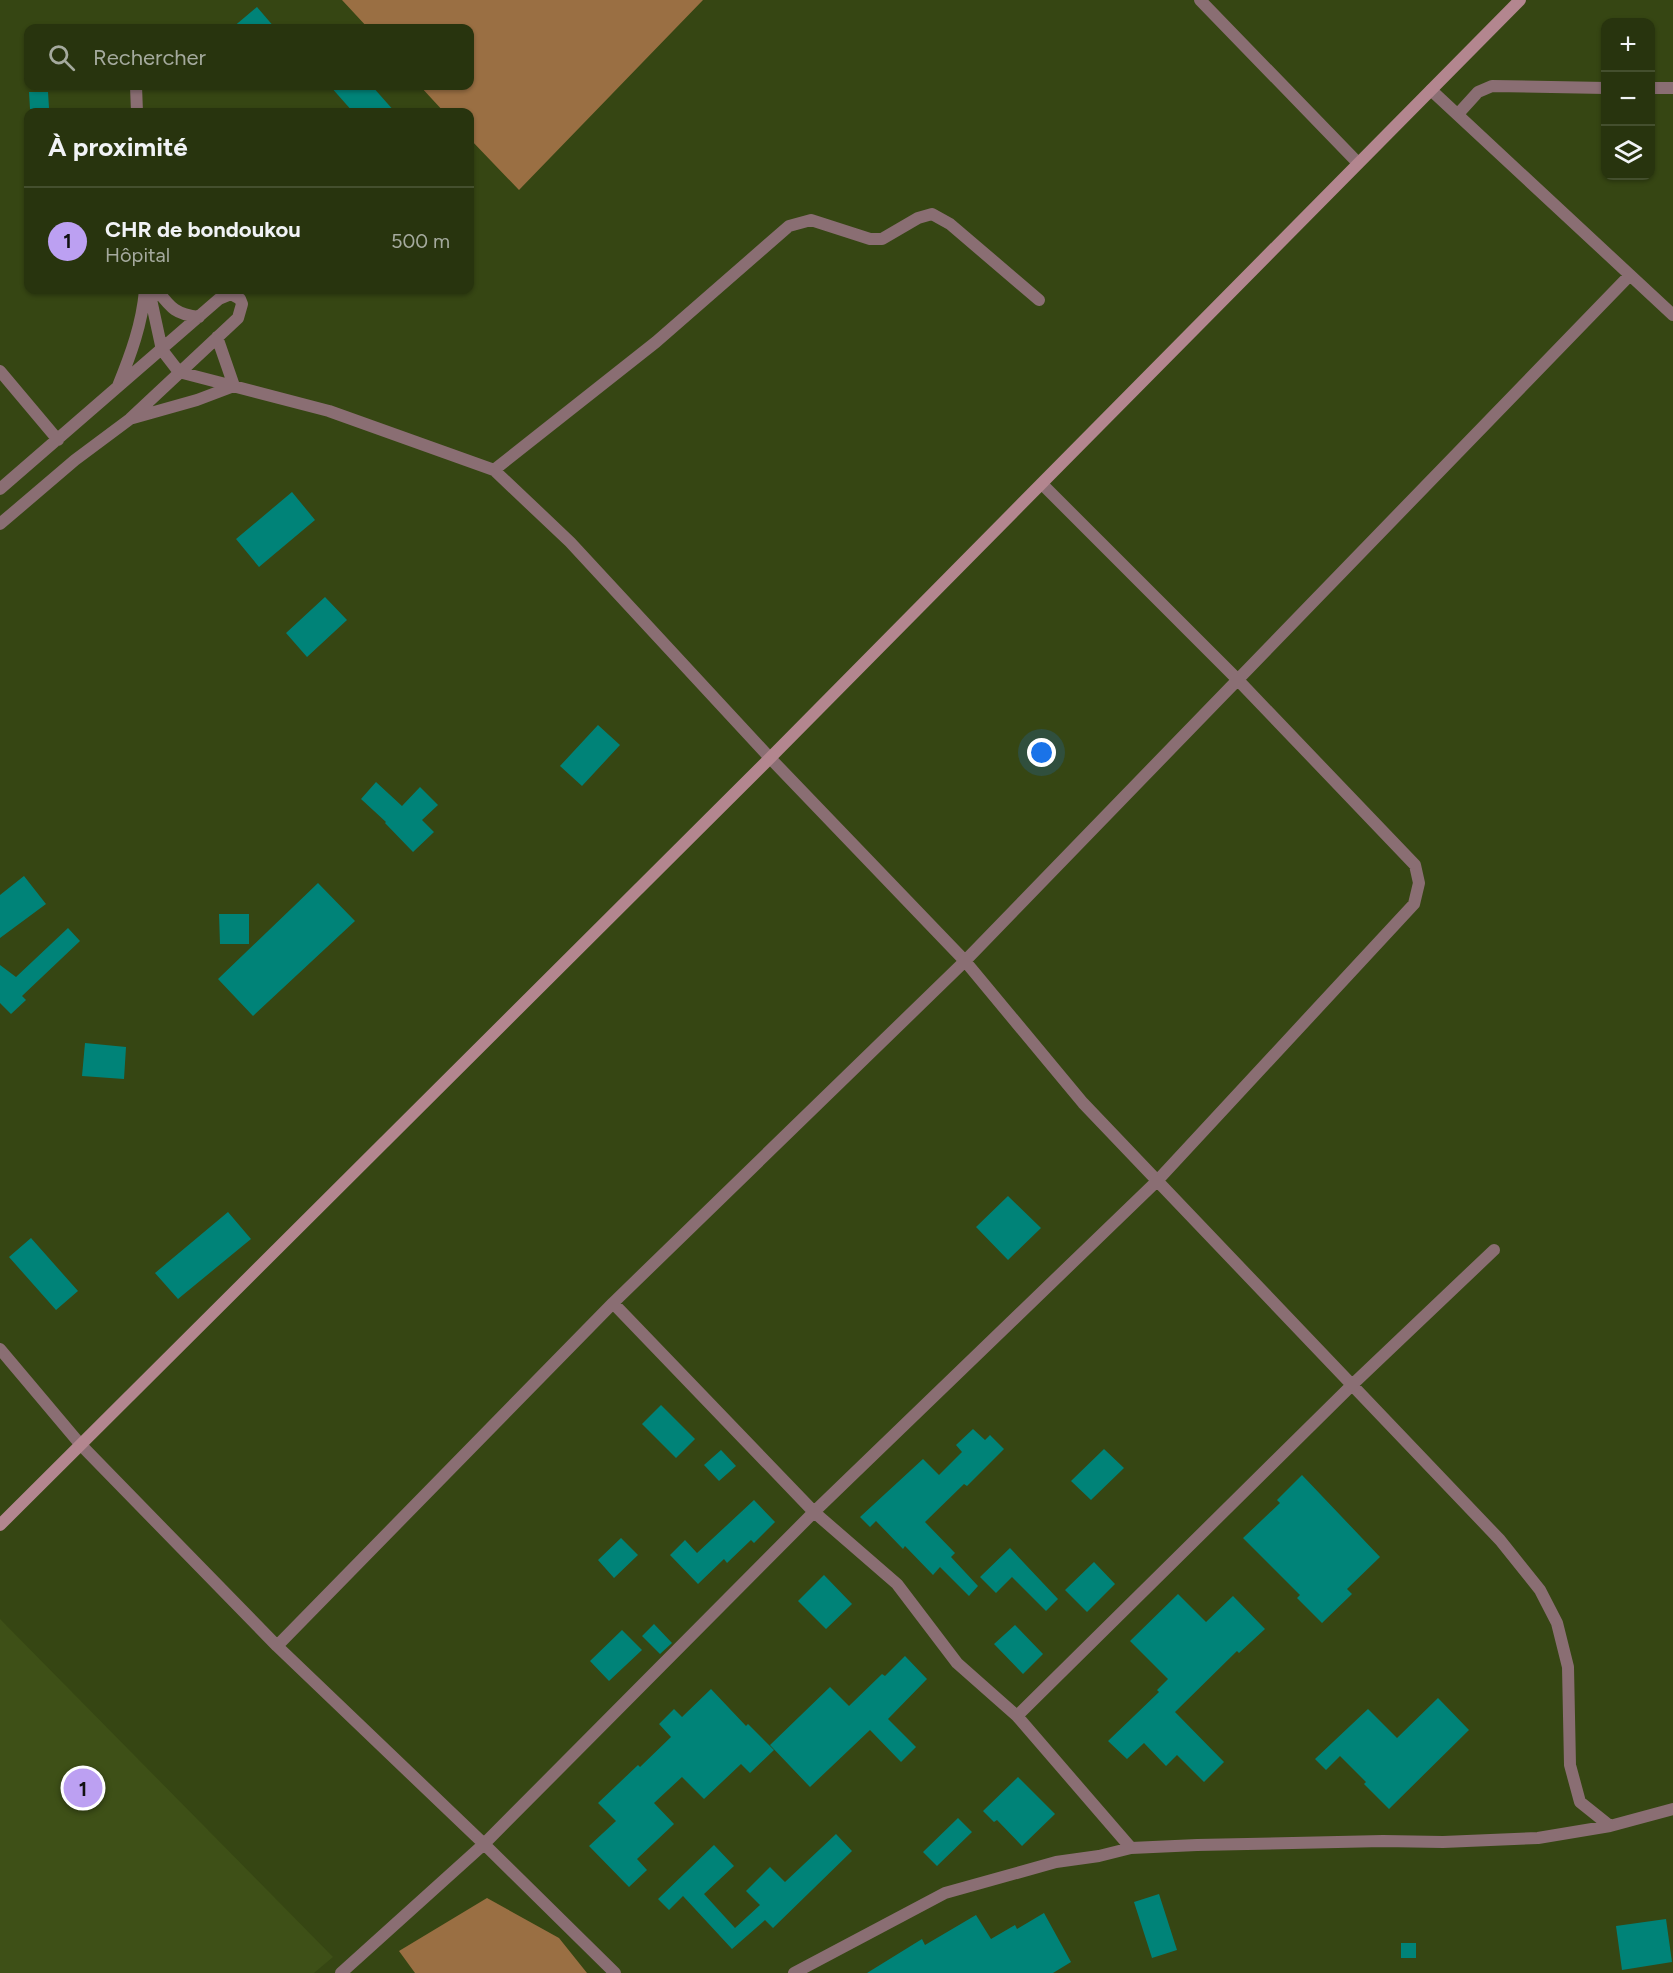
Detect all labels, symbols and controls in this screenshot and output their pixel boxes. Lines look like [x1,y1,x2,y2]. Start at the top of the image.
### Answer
map controls [1601,18,1655,180]
button: + [1601,18,1655,72]
search box [24,24,474,90]
icon: search [45,41,78,74]
text: Rechercher [93,44,206,71]
button: − [1601,72,1655,126]
button: layers [1601,126,1655,180]
text: À proximité [48,131,188,163]
text: CHR de bondoukou [105,216,301,243]
text: 1 [63,229,72,253]
text: 500 m [391,229,450,253]
text: Hôpital [105,243,170,267]
your location [1027,738,1056,767]
pin: 1 [64,1766,103,1810]

